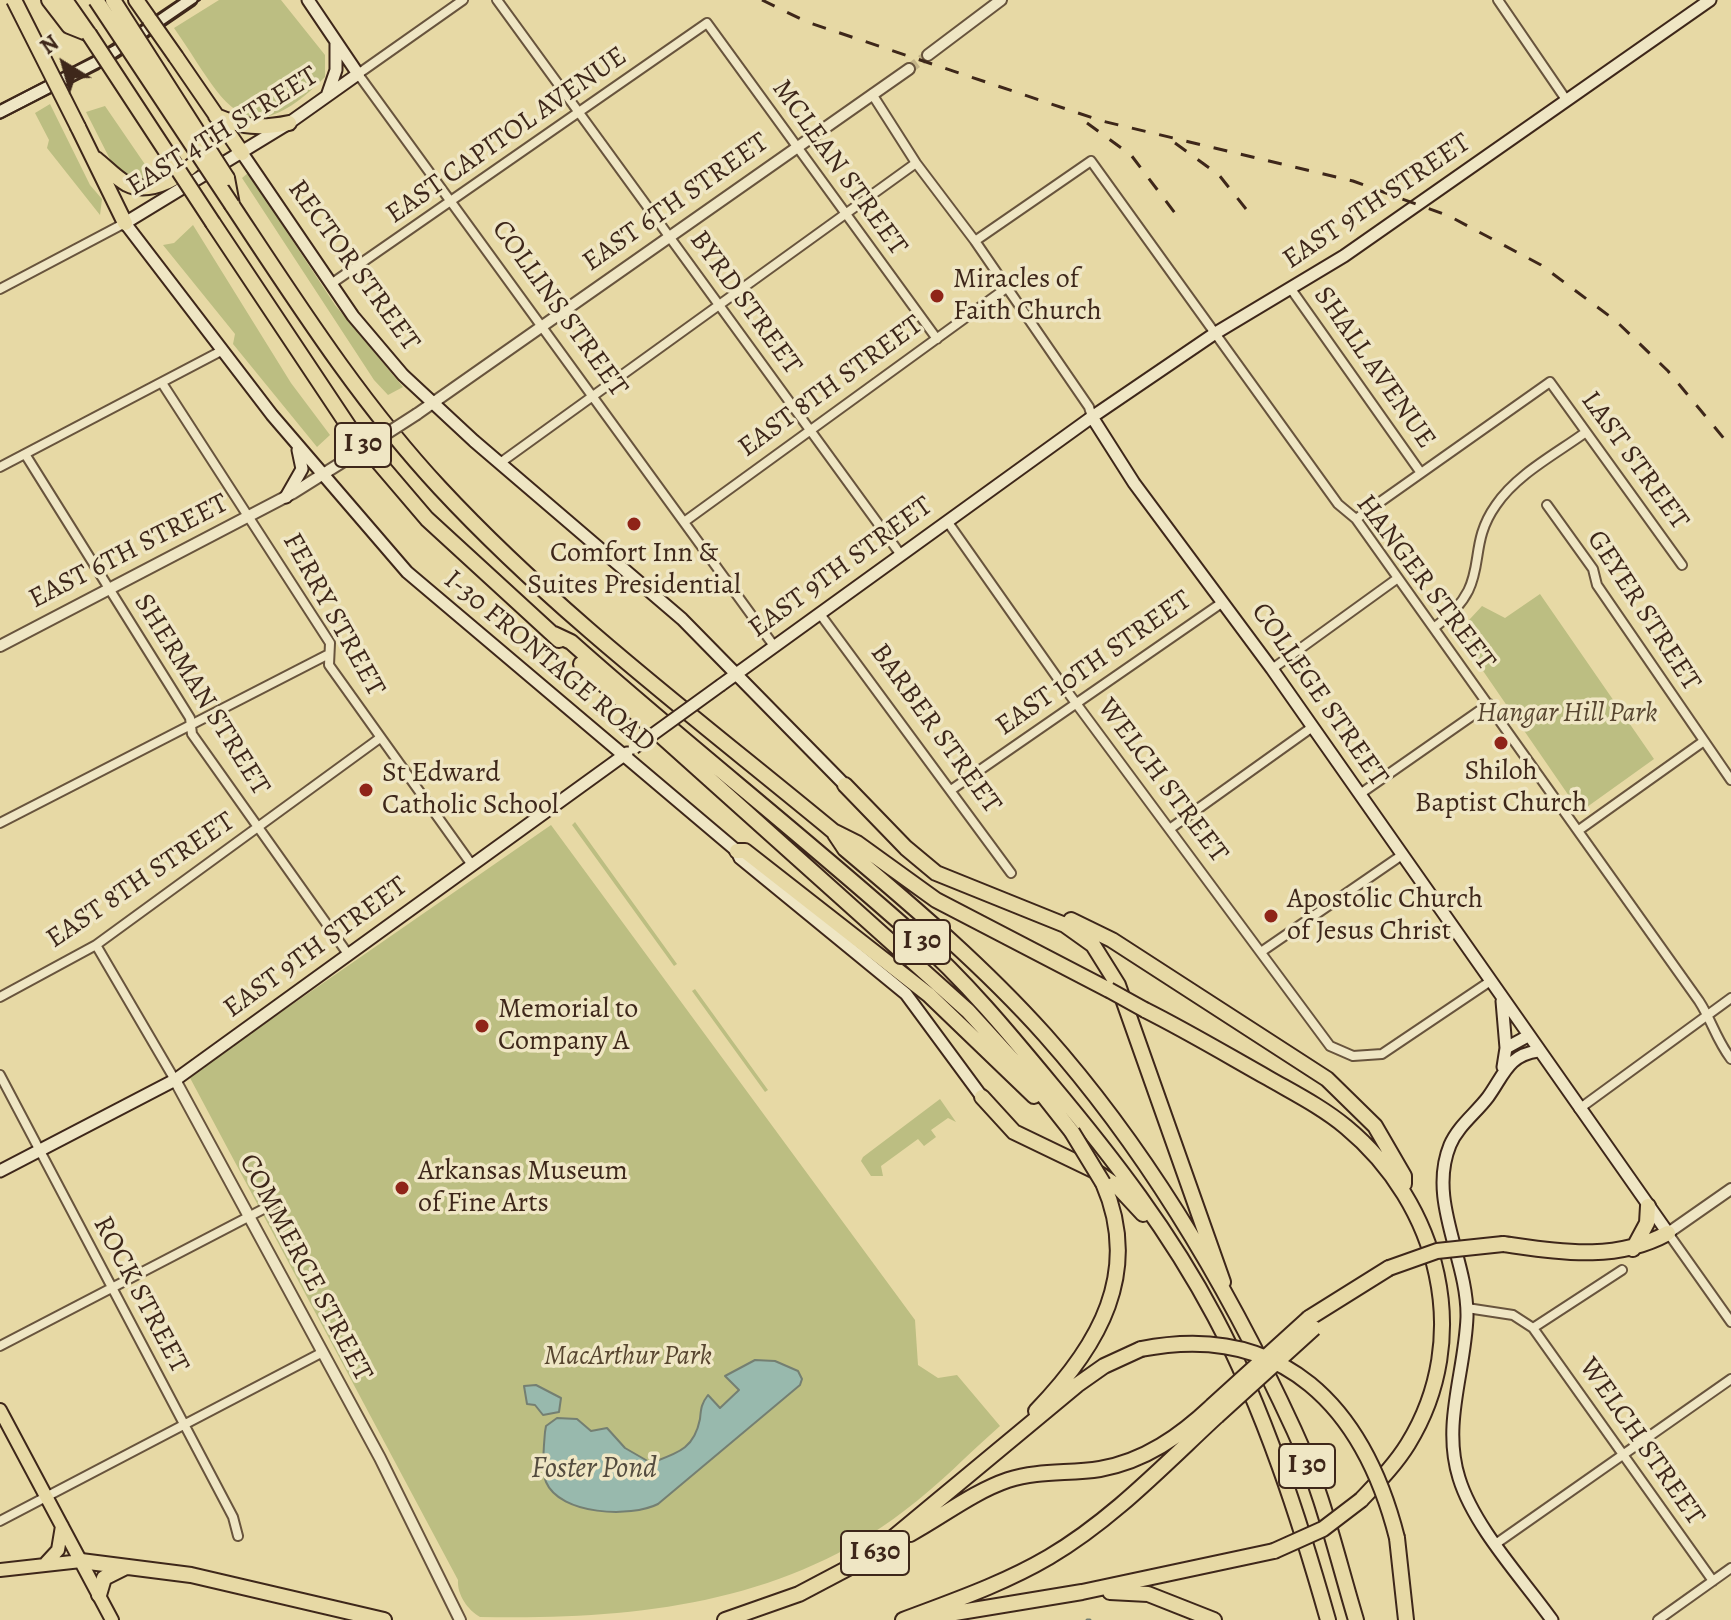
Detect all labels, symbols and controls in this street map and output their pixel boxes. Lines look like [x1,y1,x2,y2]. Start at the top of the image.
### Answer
north arrow [24,24,104,104]
text: N [34,28,65,62]
street label: EAST CAPITOL AVENUE [380,40,634,232]
street label: EAST 4TH STREET [121,60,325,204]
street label: MCLEAN STREET [764,74,914,262]
street label: EAST 6TH STREET [577,126,775,280]
street label: EAST 9TH STREET [1277,127,1477,277]
street label: RECTOR STREET [280,174,426,358]
street label: COLLINS STREET [484,214,634,404]
street label: BYRD STREET [682,224,808,382]
place label: Miracles of Faith Church [953,263,1102,329]
street label: SHALL AVENUE [1306,281,1442,455]
marker: Miracles of Faith Church [928,287,946,305]
street label: EAST 8TH STREET [732,309,930,465]
street label: LAST STREET [1573,385,1695,537]
road number: I 30 [335,423,391,467]
street label: EAST 6TH STREET [24,487,234,617]
street label: HANGER STREET [1348,489,1502,677]
street label: EAST 9TH STREET [743,490,939,646]
marker: Comfort Inn & Suites Presidential [625,515,643,533]
street label: GEYER STREET [1579,525,1707,697]
street label: FERRY STREET [274,528,392,702]
place label: Comfort Inn & Suites Presidential [527,537,741,603]
street label: I-30 FRONTAGE ROAD [436,564,662,760]
street label: EAST 10TH STREET [990,584,1198,744]
street label: SHERMAN STREET [126,588,276,802]
street label: COLLEGE STREET [1243,597,1395,793]
street label: BARBER STREET [862,638,1008,820]
street label: WELCH STREET [1089,692,1235,870]
park label: Hangar Hill Park [1477,697,1657,731]
marker: Shiloh Baptist Church [1492,734,1510,752]
place label: Shiloh Baptist Church [1415,755,1587,821]
place label: St Edward Catholic School [382,757,559,823]
marker: St Edward Catholic School [357,781,375,799]
street label: EAST 8TH STREET [41,806,241,956]
street label: EAST 9TH STREET [218,870,414,1026]
place label: Apostolic Church of Jesus Christ [1287,883,1483,949]
marker: Apostolic Church of Jesus Christ [1262,907,1280,925]
road number: I 30 [894,920,950,964]
place label: Memorial to Company A [498,993,638,1059]
marker: Memorial to Company A [473,1017,491,1035]
street label: COMMERCE STREET [231,1149,379,1387]
place label: Arkansas Museum of Fine Arts [418,1155,628,1221]
marker: Arkansas Museum of Fine Arts [393,1179,411,1197]
street label: ROCK STREET [85,1211,195,1379]
park label: MacArthur Park [544,1340,712,1374]
street label: WELCH STREET [1571,1352,1711,1532]
road number: I 30 [1279,1444,1335,1488]
water label: Foster Pond [531,1452,657,1488]
road number: I 630 [841,1531,909,1575]

